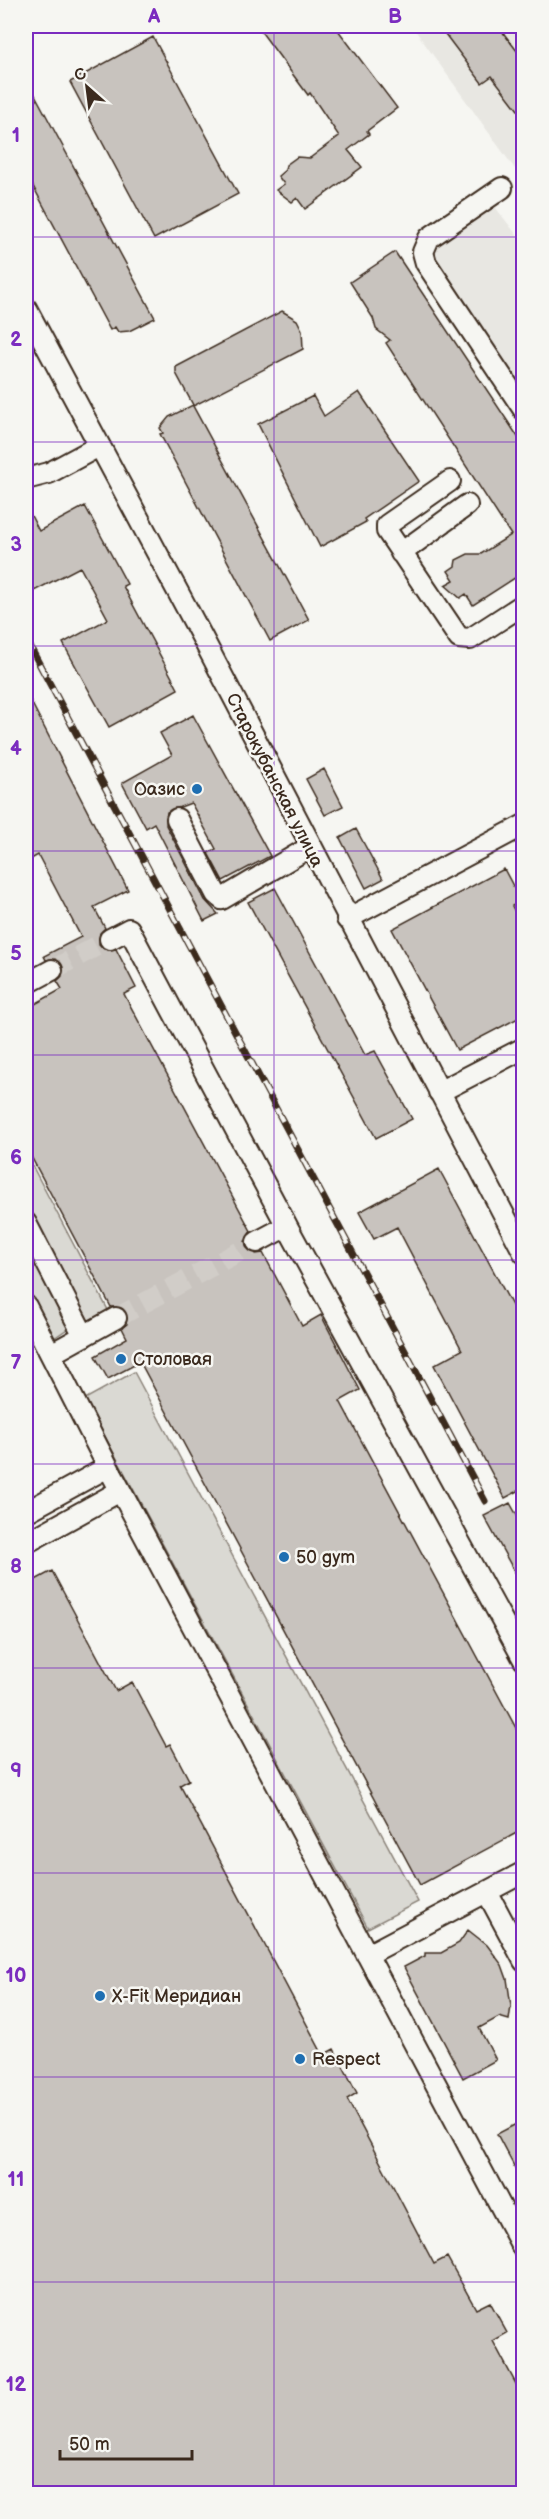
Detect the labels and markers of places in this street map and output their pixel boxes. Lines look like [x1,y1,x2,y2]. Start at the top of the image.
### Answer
place label: Оазис [134,779,185,800]
marker: Оазис [190,782,204,796]
place label: Столовая [133,1349,212,1370]
marker: Столовая [114,1352,128,1366]
place label: 50 gym [296,1547,355,1568]
marker: 50 gym [277,1550,291,1564]
place label: X-Fit Меридиан [111,1986,241,2007]
marker: X-Fit Меридиан [93,1989,107,2003]
place label: Respect [312,2049,381,2070]
marker: Respect [293,2052,307,2066]

